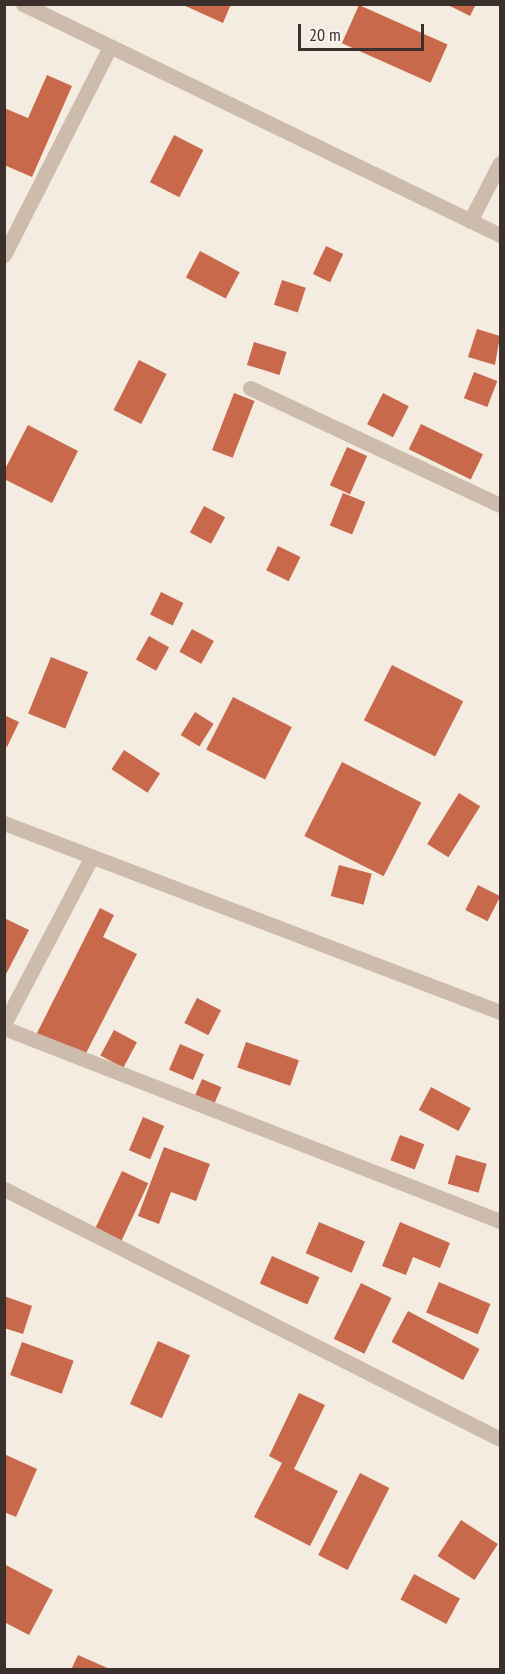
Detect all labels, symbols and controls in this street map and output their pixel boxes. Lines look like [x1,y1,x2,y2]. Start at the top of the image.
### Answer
scale bar [301,12,427,50]
text: 20 m [309,23,341,46]

